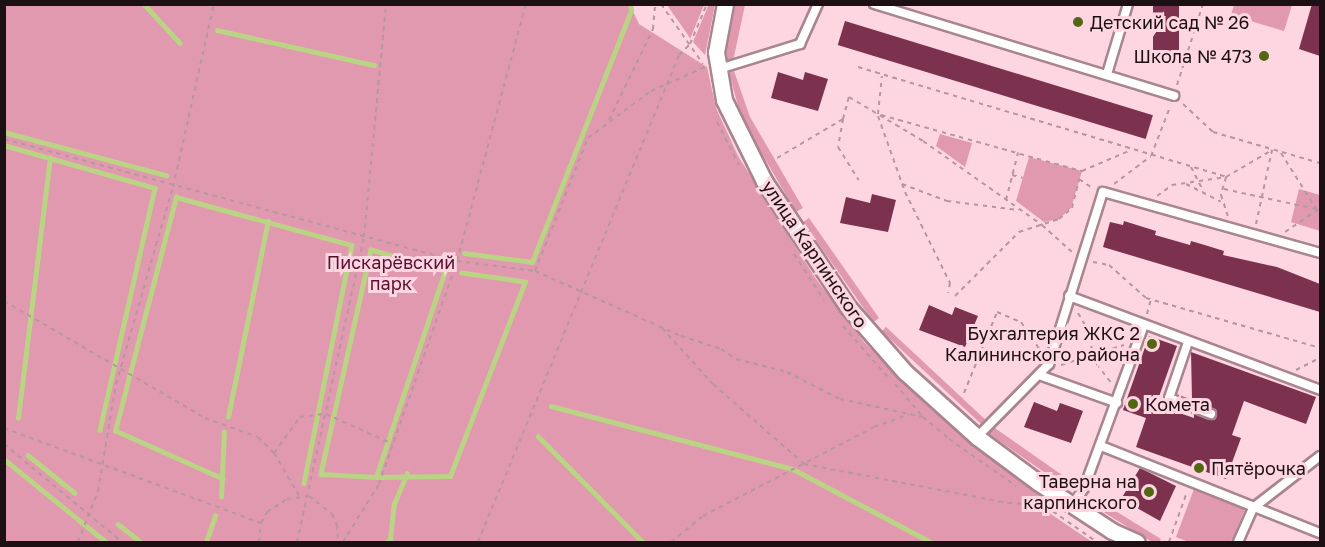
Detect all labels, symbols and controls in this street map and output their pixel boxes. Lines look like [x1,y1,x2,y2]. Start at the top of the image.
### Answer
place label: Детский сад № 26 [1090,11,1249,33]
marker: Детский сад № 26 [1071,15,1085,29]
place label: Школа № 473 [1133,45,1252,67]
marker: Школа № 473 [1257,49,1271,63]
street label: улица Карпинского [758,176,872,332]
park label: Пискарёвский парк [327,252,455,294]
place label: Бухгалтерия ЖКС 2 Калининского района [945,323,1140,366]
marker: Бухгалтерия ЖКС 2 Калининского района [1145,337,1159,351]
place label: Комета [1145,393,1210,415]
marker: Комета [1126,397,1140,411]
place label: Пятёрочка [1211,457,1306,479]
marker: Пятёрочка [1192,461,1206,475]
place label: Таверна на карпинского [1023,471,1137,514]
marker: Таверна на карпинского [1142,485,1156,499]

